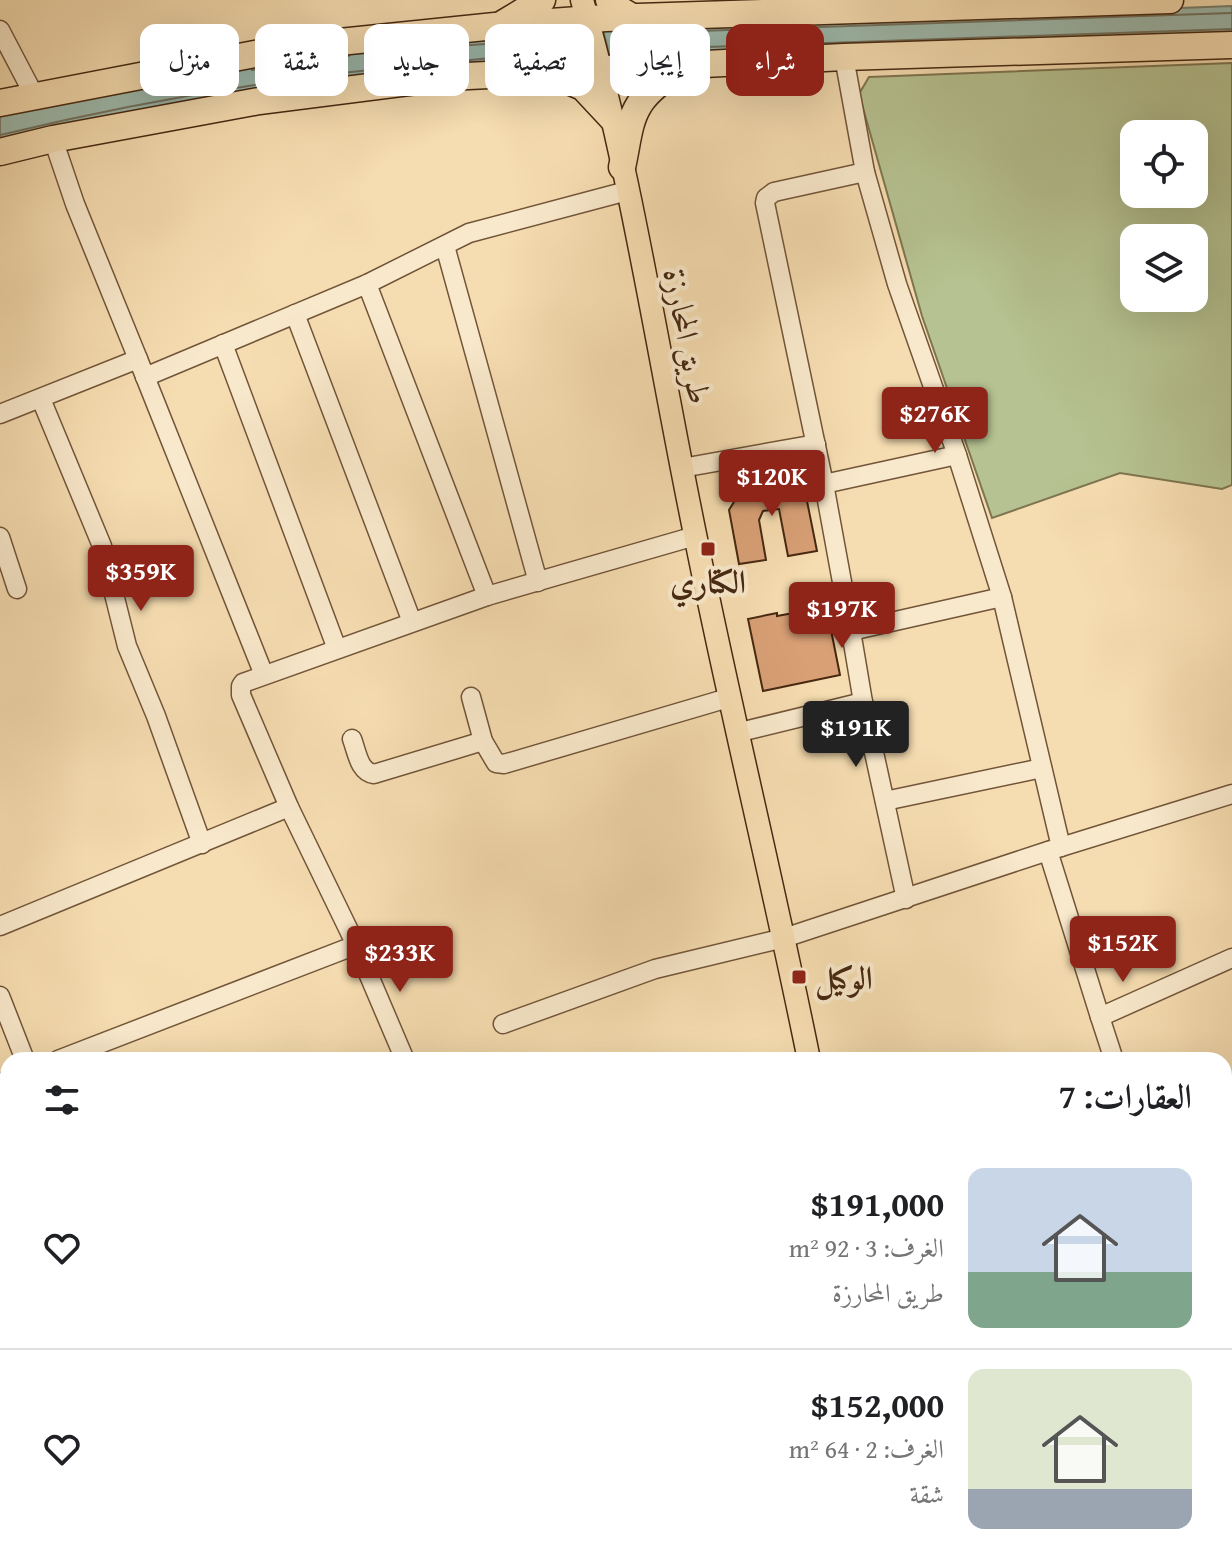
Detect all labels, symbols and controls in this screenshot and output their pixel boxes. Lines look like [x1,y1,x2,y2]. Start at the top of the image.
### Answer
chip: منزل [140,24,239,96]
chip: شقة [255,24,348,96]
chip: جديد [364,24,469,96]
chip: تصفية [485,24,594,96]
chip: إيجار [610,24,710,96]
chip: شراء [726,24,824,96]
map controls [1120,120,1208,312]
button: locate [1120,120,1208,208]
button: layers [1120,224,1208,312]
street label: طريق المحارزة [652,264,724,408]
pin: $276K [879,387,991,455]
text: $276K [900,393,970,432]
pin: $120K [716,450,828,518]
text: $120K [737,456,807,495]
marker: الكتاري [699,540,717,558]
pin: $359K [85,545,197,613]
text: $359K [106,551,176,590]
place label: الكتاري [670,558,746,608]
pin: $197K [786,582,898,650]
text: $197K [807,588,877,627]
pin: $191K [800,701,912,769]
text: $191K [821,707,891,746]
pin: $152K [1067,916,1179,984]
text: $152K [1088,922,1158,961]
pin: $233K [344,926,456,994]
text: $233K [365,932,435,971]
place label: الوكيل [815,954,873,1001]
marker: الوكيل [790,968,808,986]
text: العقارات: 7 [1058,1071,1192,1120]
icon: filters [40,1078,84,1122]
text: $191,000 [811,1179,944,1228]
icon: home [1032,1200,1128,1296]
icon: heart [40,1226,84,1270]
text: الغرف: 3 · 92 m² [789,1228,944,1267]
text: طريق المحارزة [832,1273,944,1312]
text: $152,000 [811,1380,944,1429]
icon: home [1032,1401,1128,1497]
icon: heart [40,1427,84,1471]
text: الغرف: 2 · 64 m² [789,1429,944,1468]
text: شقة [910,1474,944,1513]

